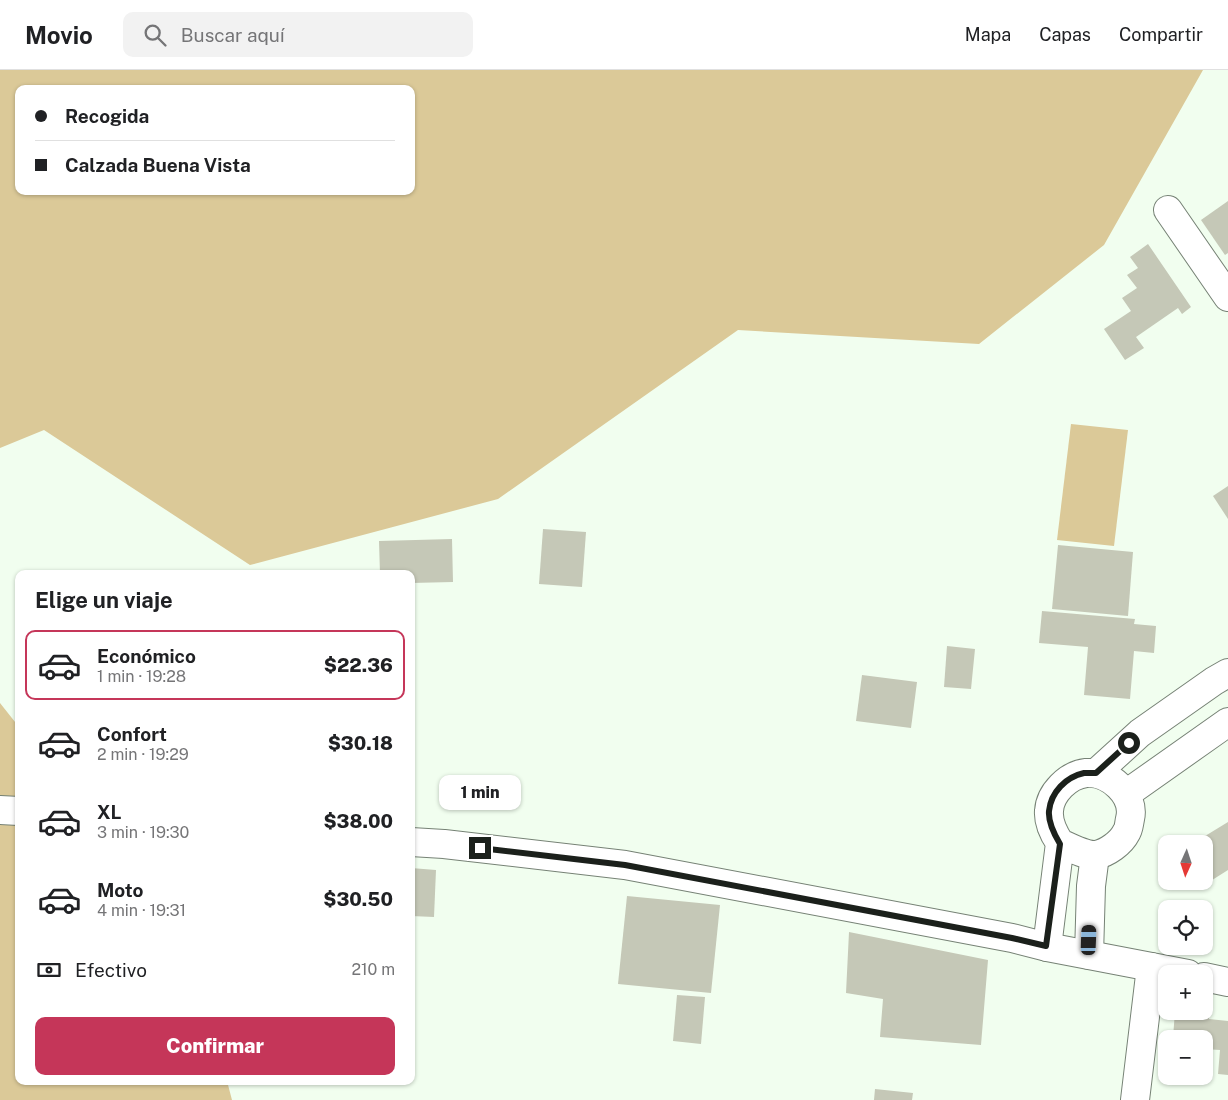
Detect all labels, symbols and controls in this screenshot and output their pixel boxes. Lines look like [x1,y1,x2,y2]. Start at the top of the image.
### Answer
search box [123,12,473,57]
text: Movio [25,21,93,49]
icon: search [141,21,169,49]
text: Buscar aquí [181,24,285,46]
text: Mapa [965,24,1011,45]
text: Capas [1039,24,1091,45]
text: Compartir [1119,24,1203,45]
text: Recogida [65,105,149,127]
text: Calzada Buena Vista [65,154,251,176]
text: Elige un viaje [35,587,173,613]
icon: car [37,643,82,688]
text: Económico [97,645,196,667]
text: $22.36 [324,654,393,676]
text: 1 min · 19:28 [97,667,186,686]
icon: car [37,721,82,766]
text: Confort [97,723,167,745]
text: $30.18 [328,732,393,754]
route start [1118,732,1140,754]
text: 2 min · 19:29 [97,745,189,764]
callout: 1 min [439,776,521,810]
text: 1 min [460,783,500,802]
icon: car [37,799,82,844]
text: XL [97,801,122,823]
text: $38.00 [323,810,393,832]
text: 3 min · 19:30 [97,823,189,842]
north arrow [1158,835,1212,890]
map controls [1158,835,1213,1085]
route end [469,837,491,859]
icon: car [37,877,82,922]
text: Moto [97,879,143,901]
text: $30.50 [323,888,393,910]
button: locate [1158,900,1213,955]
text: 4 min · 19:31 [97,901,186,920]
car [1080,925,1097,955]
icon: cash [35,956,63,984]
text: Efectivo [75,959,147,981]
text: 210 m [351,960,395,979]
button: + [1158,965,1213,1020]
button: Confirmar [35,1017,395,1075]
button: − [1158,1030,1213,1085]

